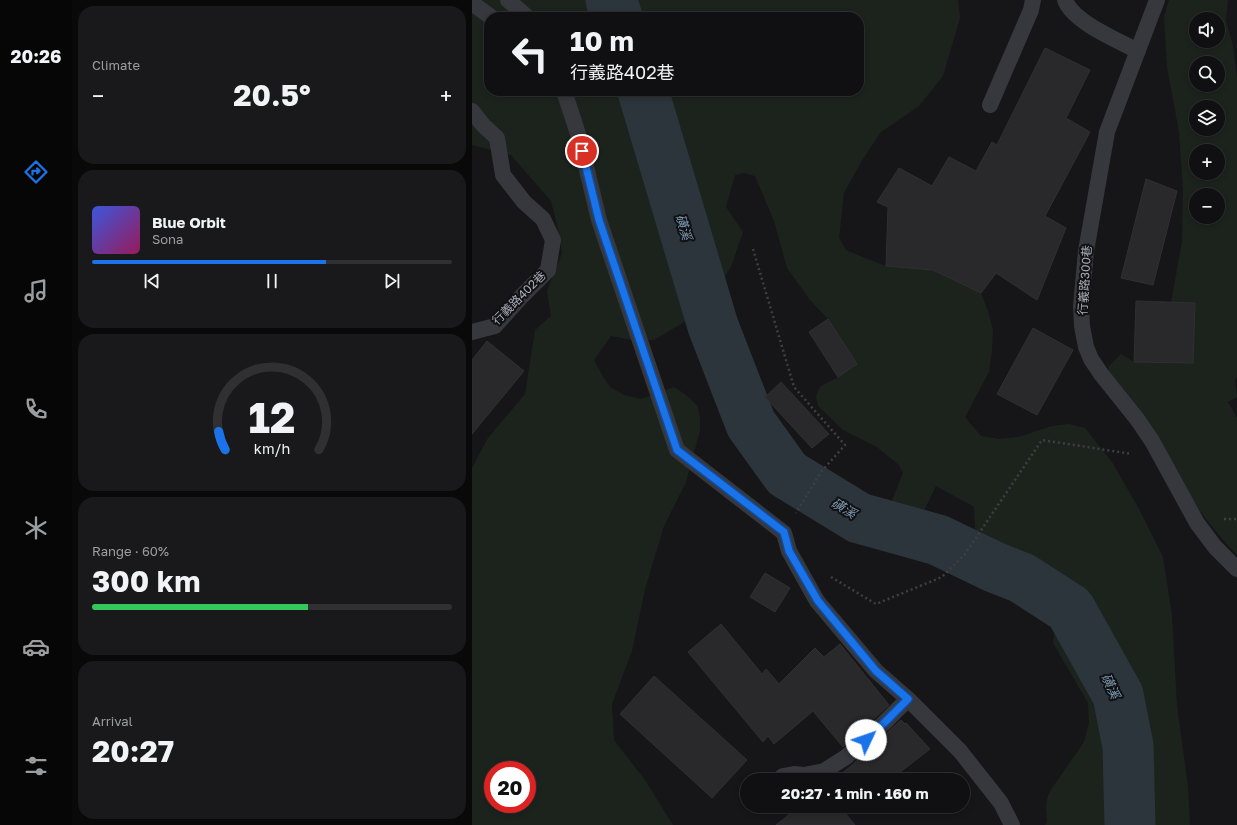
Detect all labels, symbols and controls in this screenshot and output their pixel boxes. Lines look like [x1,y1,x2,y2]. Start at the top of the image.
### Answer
map controls [1189,12,1225,224]
button: sound [1189,12,1225,48]
text: 10 m [570,24,634,57]
icon: left [504,28,556,80]
text: 20:26 [11,45,61,67]
button: search [1189,56,1225,92]
text: Climate [92,57,140,73]
text: 行義路402巷 [570,61,675,83]
text: 20.5° [233,77,311,113]
text: − [92,82,104,109]
text: + [440,82,452,109]
button: layers [1189,100,1225,136]
pin [565,134,599,168]
icon: arrive [571,140,593,162]
button: + [1189,144,1225,180]
icon: directions [22,158,50,186]
button: − [1189,188,1225,224]
water label: 磺溪 [673,212,696,244]
text: Blue Orbit [152,213,226,231]
text: Sona [152,231,183,247]
street label: 行義路300巷 [1075,245,1094,315]
street label: 行義路402巷 [489,268,549,328]
icon: previous [141,270,163,292]
icon: pause [261,270,283,292]
icon: next [381,270,403,292]
icon: music [22,277,50,305]
text: 12 [249,392,295,442]
icon: phone [22,395,50,423]
text: km/h [254,440,290,457]
water label: 磺溪 [829,494,861,523]
icon: climate [22,514,50,542]
text: Range · 60% [92,543,169,559]
text: 300 km [92,563,200,599]
icon: car [22,633,50,661]
water label: 磺溪 [1098,671,1125,703]
text: Arrival [92,713,133,729]
position arrow [845,719,887,761]
text: 20:27 [92,733,174,769]
icon: filters [22,752,50,780]
speed limit sign: 20 [484,761,536,813]
text: 20:27 · 1 min · 160 m [781,784,929,802]

